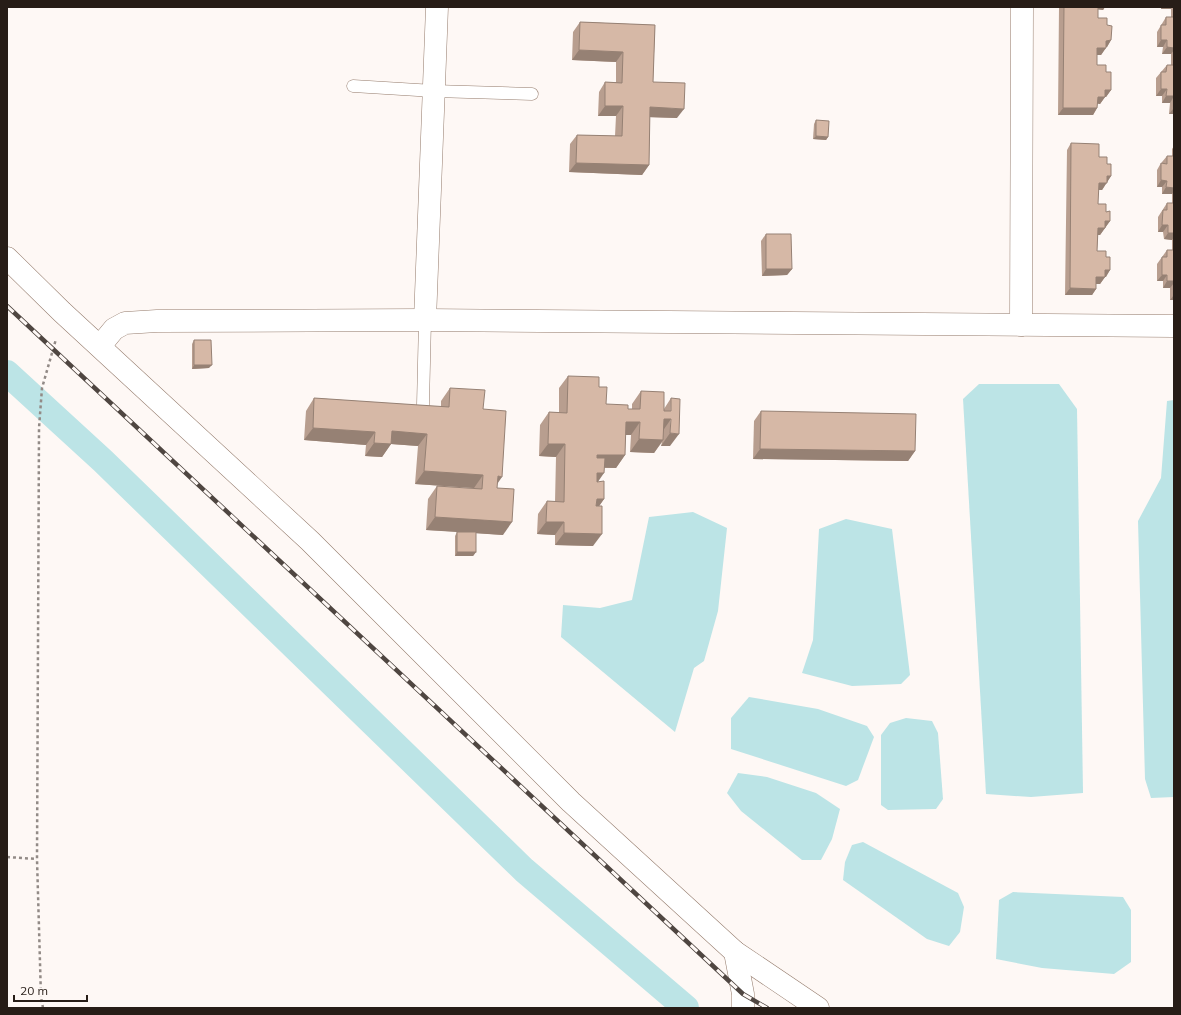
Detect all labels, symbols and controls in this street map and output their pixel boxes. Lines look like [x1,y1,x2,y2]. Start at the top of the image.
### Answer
scale bar [14,977,87,1003]
text: 20 m [20,983,48,998]

